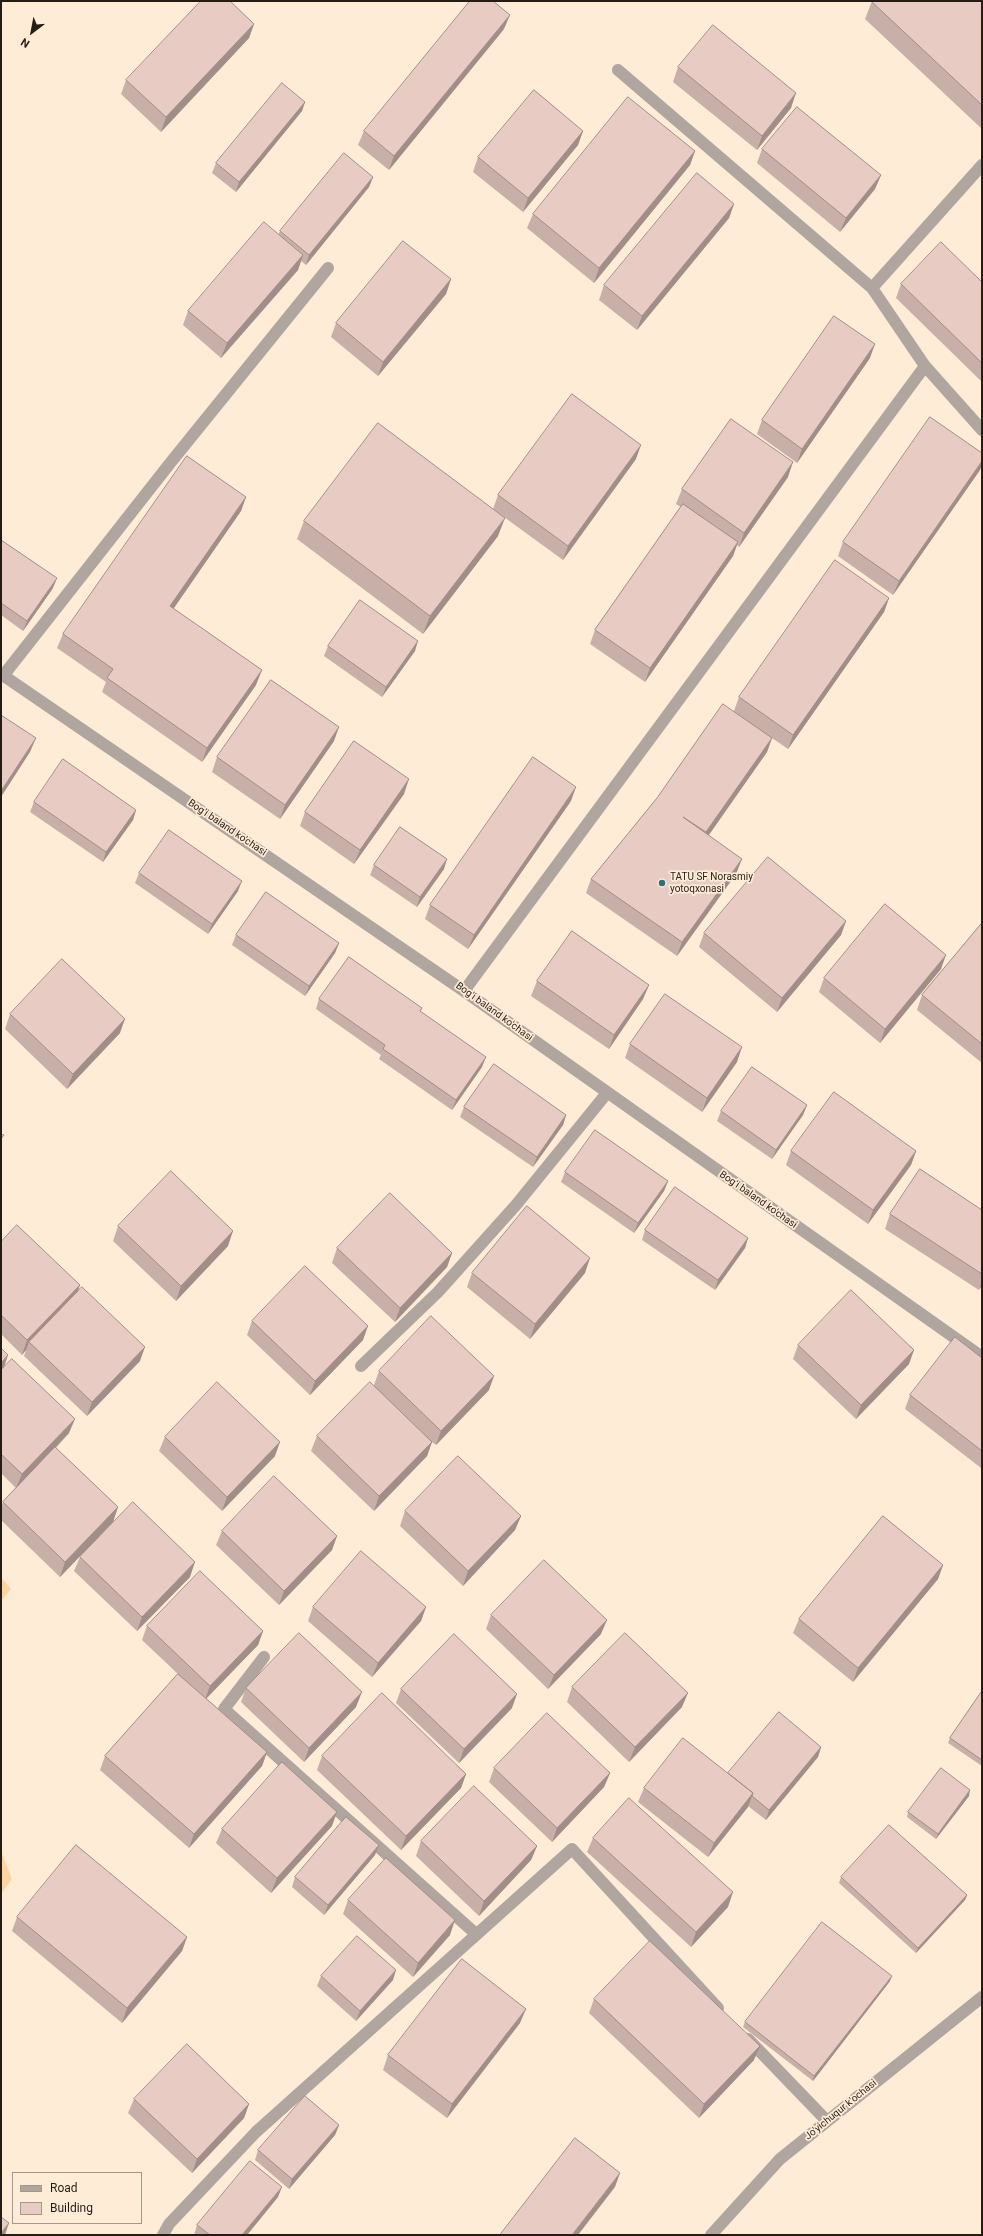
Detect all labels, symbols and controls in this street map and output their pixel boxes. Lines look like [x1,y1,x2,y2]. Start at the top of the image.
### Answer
north arrow [12,12,52,52]
text: N [19,35,32,50]
street label: Bog'i baland ko'chasi [185,797,269,859]
place label: TATU SF Norasmiy yotoqxonasi [670,871,753,894]
marker: TATU SF Norasmiy yotoqxonasi [657,878,667,888]
street label: Bog'i baland ko'chasi [453,980,535,1044]
street label: Bog'i baland ko'chasi [717,1169,799,1231]
street label: Jo'yichuqur k'ochasi [803,2077,879,2143]
legend [12,2172,142,2224]
text: Road [50,2181,78,2195]
text: Building [50,2201,93,2215]

